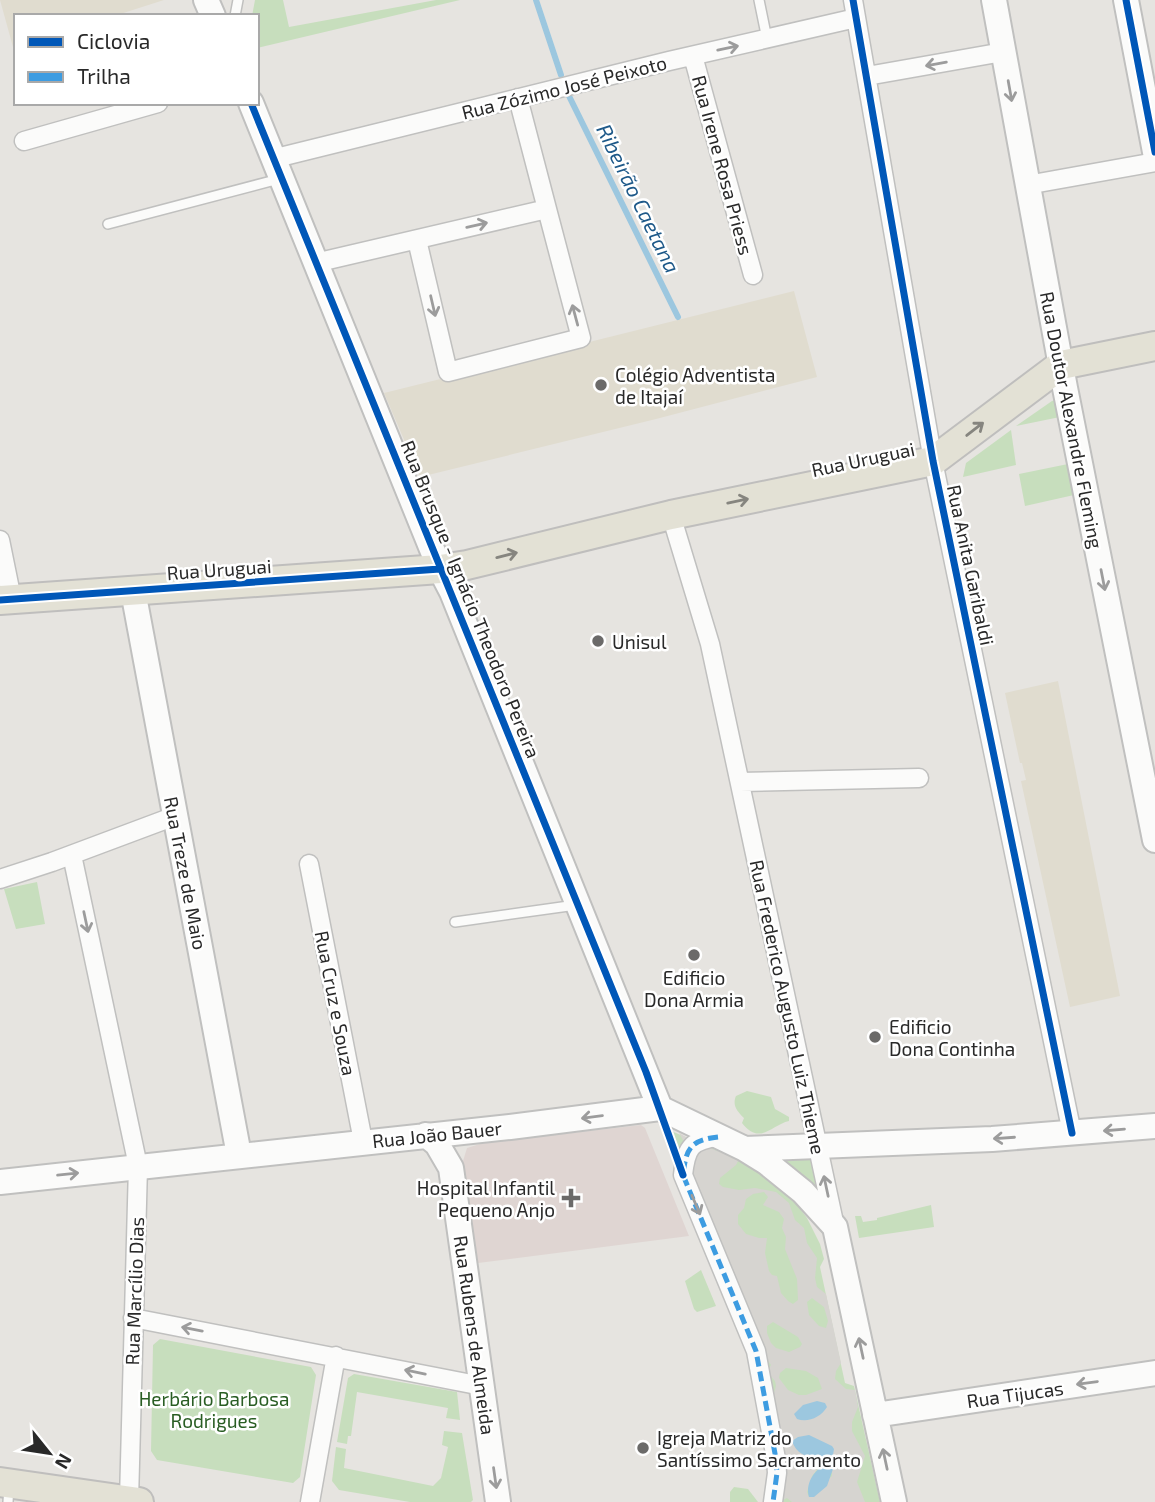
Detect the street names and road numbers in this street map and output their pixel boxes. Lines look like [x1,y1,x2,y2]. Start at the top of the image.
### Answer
street label: Rua Zózimo José Peixoto [459,50,669,124]
street label: Rua Irene Rosa Priess [688,73,758,257]
street label: Rua Doutor Alexandre Fleming [1036,289,1108,551]
street label: Rua Brusque - Ignácio Theodoro Pereira [397,437,545,761]
street label: Rua Uruguai [809,437,917,481]
street label: Rua Anita Garibaldi [943,483,999,647]
street label: Rua Uruguai [166,554,272,584]
street label: Rua Treze de Maio [160,794,212,952]
street label: Rua Frederico Augusto Luiz Thieme [746,858,830,1156]
street label: Rua Cruz e Souza [311,929,361,1077]
street label: Rua João Bauer [371,1116,503,1152]
street label: Rua Marcílio Dias [120,1216,148,1366]
street label: Rua Rubens de Almeida [450,1234,500,1436]
street label: Rua Tijucas [965,1376,1065,1412]

